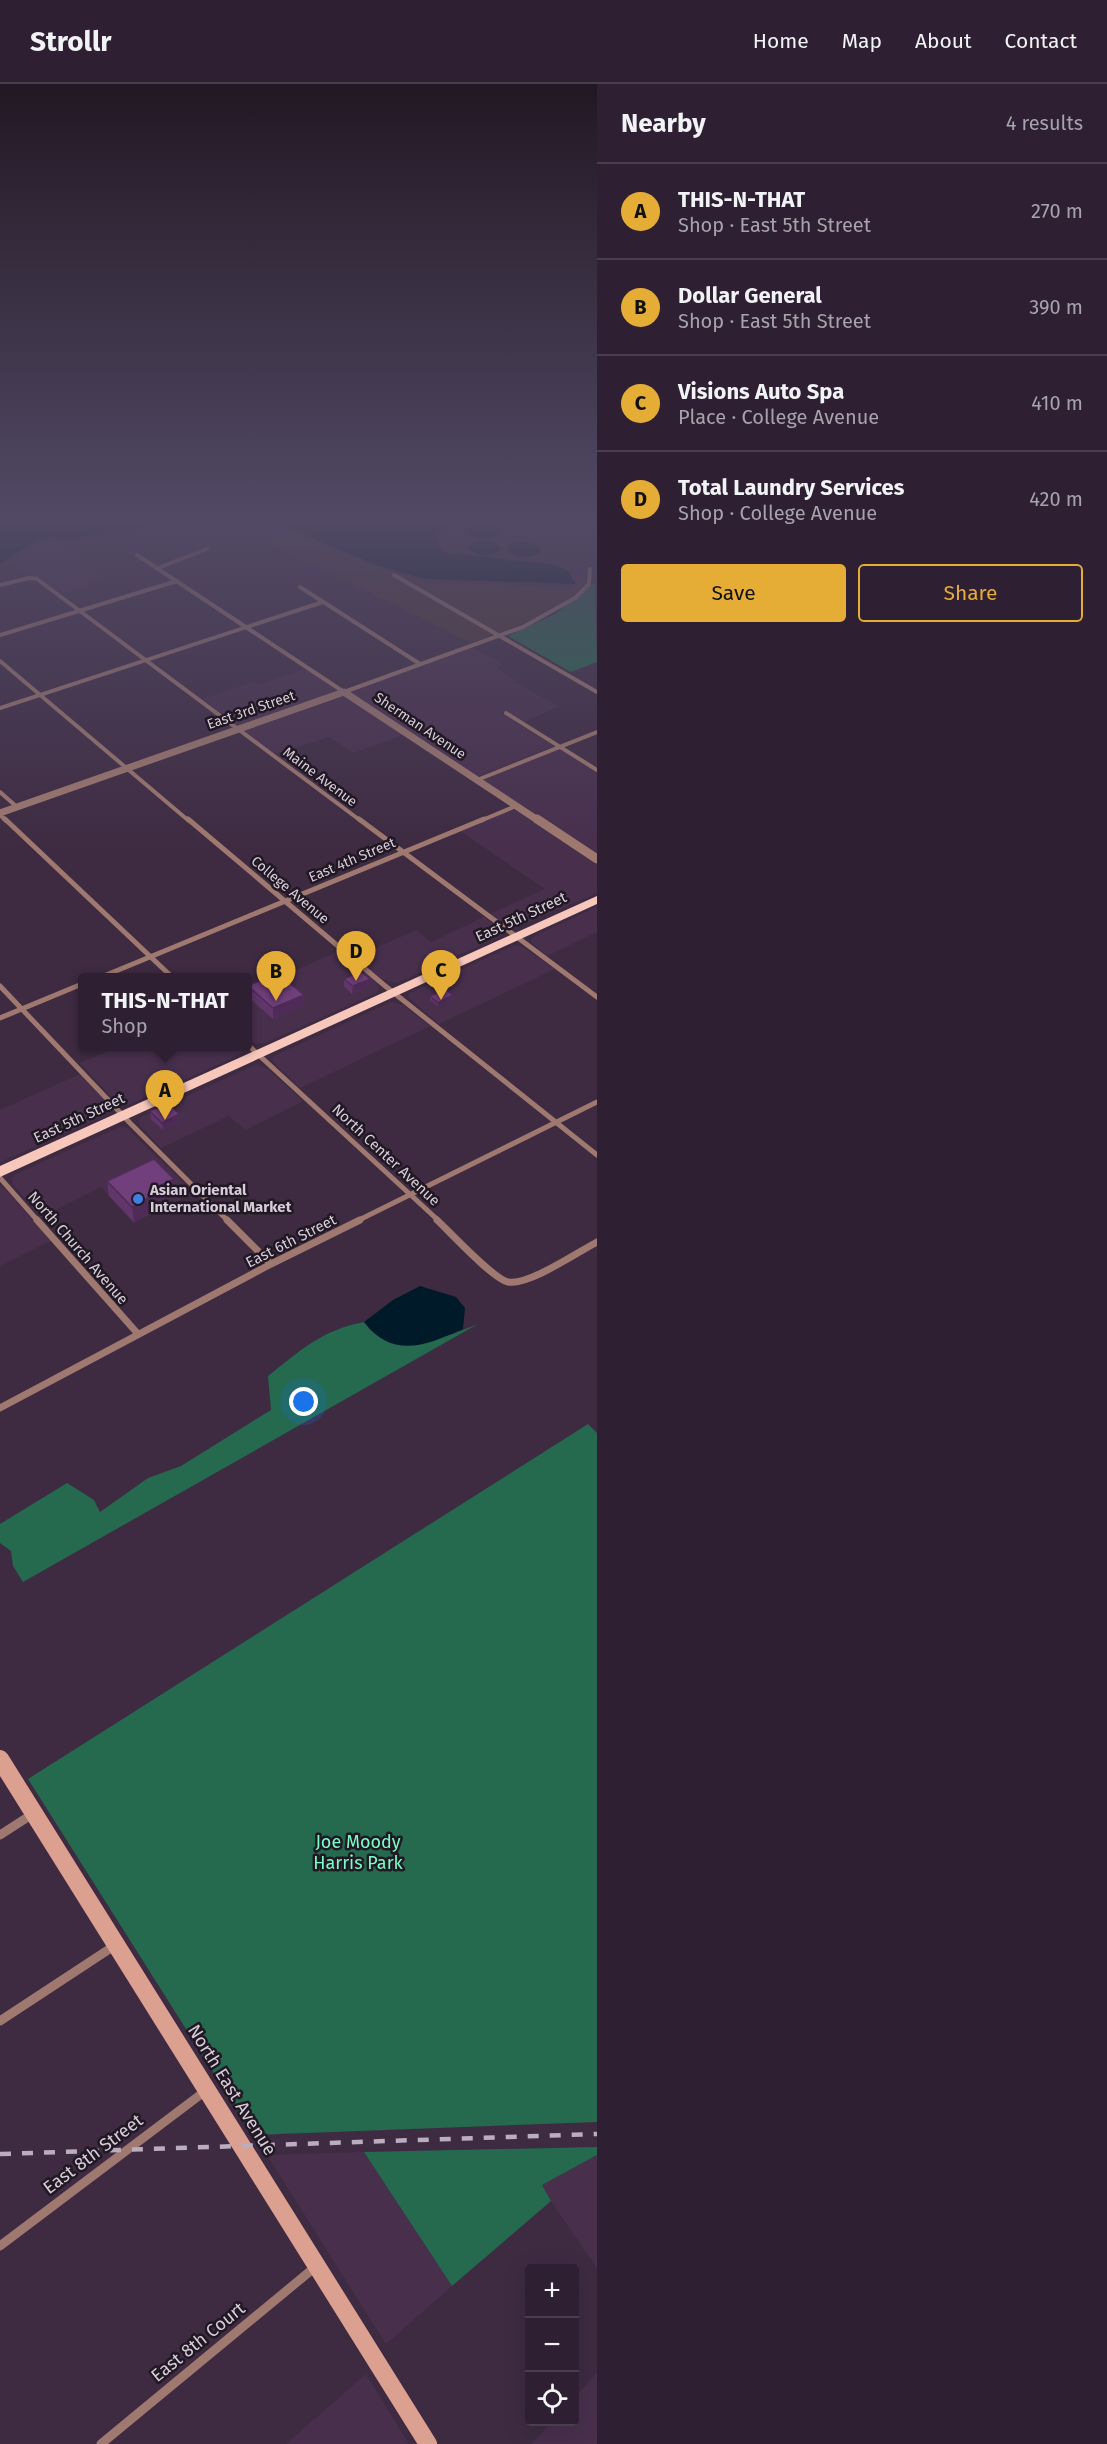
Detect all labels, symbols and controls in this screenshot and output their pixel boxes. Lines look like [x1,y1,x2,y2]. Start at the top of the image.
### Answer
text: Strollr [30,25,111,58]
text: Home [753,28,809,54]
text: Map [842,28,882,54]
text: About [915,28,972,54]
text: Contact [1005,28,1077,54]
text: Nearby [621,108,706,139]
text: 4 results [1006,111,1083,135]
text: THIS-N-THAT [678,186,805,213]
text: A [635,199,646,223]
text: 270 m [1031,199,1083,223]
text: Shop · East 5th Street [678,213,871,237]
text: Dollar General [678,282,822,309]
text: B [634,295,647,319]
text: 390 m [1029,295,1083,319]
text: Shop · East 5th Street [678,309,871,333]
text: Visions Auto Spa [678,378,844,405]
text: C [635,391,646,415]
text: 410 m [1031,391,1083,415]
text: Place · College Avenue [678,405,879,429]
text: Total Laundry Services [678,474,904,501]
text: D [634,487,647,511]
text: 420 m [1029,487,1083,511]
text: Shop · College Avenue [678,501,877,525]
button: Save [621,564,846,622]
button: Share [858,564,1083,622]
street label: East 3rd Street [205,687,298,733]
street label: Sherman Avenue [371,689,469,763]
street label: Maine Avenue [280,744,360,810]
street label: East 4th Street [306,834,399,886]
street label: College Avenue [248,853,332,927]
street label: East 5th Street [473,888,570,946]
pin: D [336,932,376,981]
pin: C [422,950,460,1000]
pin: B [256,952,296,1001]
popup [78,973,252,1051]
text: THIS-N-THAT [101,987,229,1014]
text: Shop [101,1014,148,1038]
pin: A [146,1070,184,1120]
street label: East 5th Street [31,1089,128,1147]
street label: North Center Avenue [328,1100,444,1210]
place label: Asian Oriental International Market [149,1181,292,1216]
street label: North Church Avenue [24,1188,132,1308]
marker: Asian Oriental International Market [131,1192,145,1206]
street label: East 6th Street [243,1210,340,1272]
your location [289,1387,318,1416]
park label: Joe Moody Harris Park [313,1831,404,1874]
street label: North East Avenue [183,2021,281,2159]
street label: East 8th Street [39,2109,148,2199]
map controls [525,2264,579,2426]
button: + [525,2264,579,2318]
street label: East 8th Court [147,2297,250,2387]
button: − [525,2318,579,2372]
button: locate [525,2372,579,2426]

